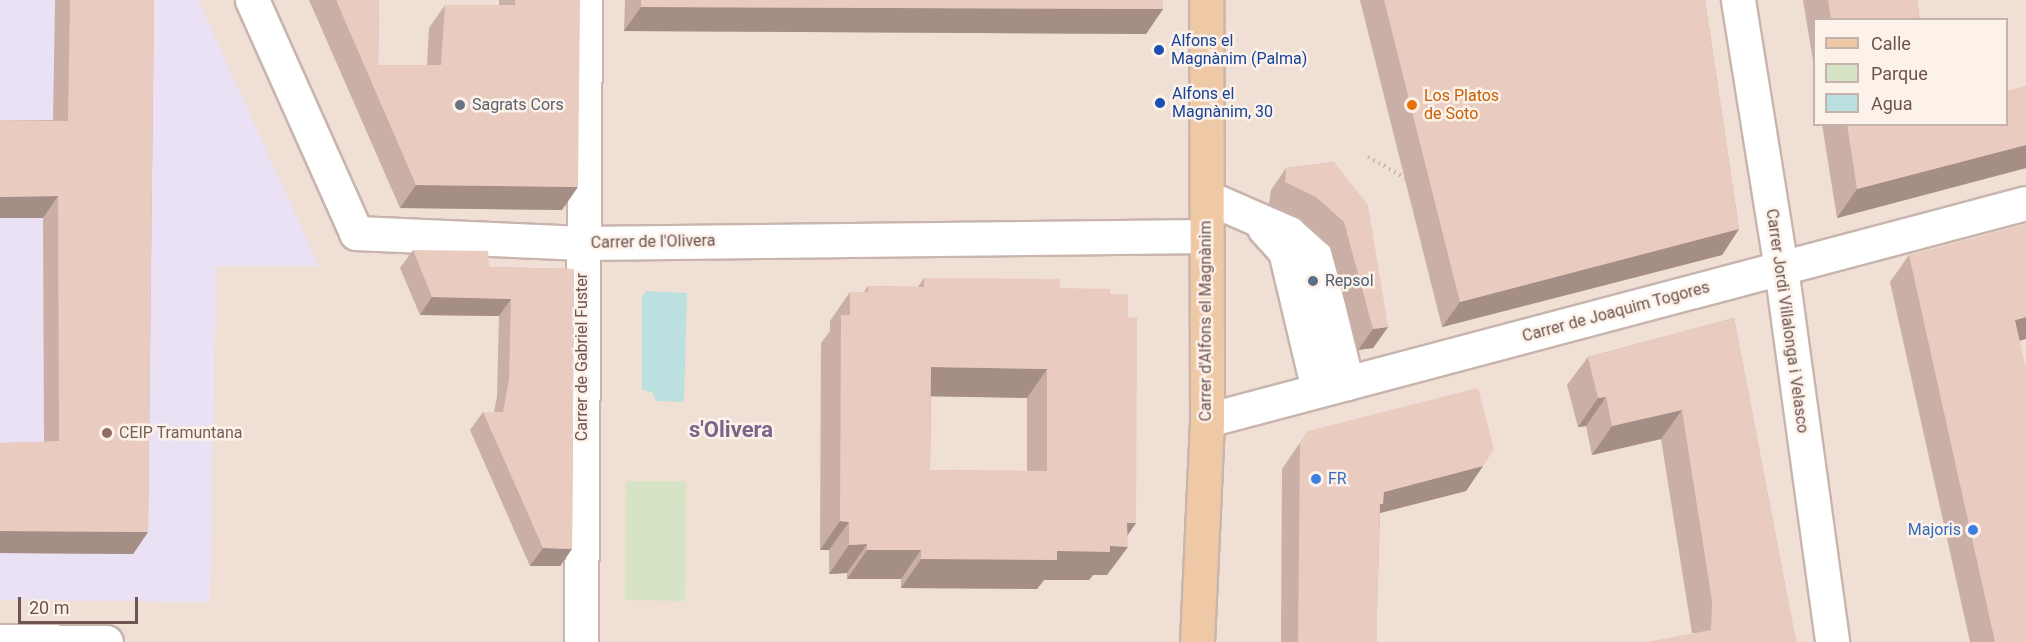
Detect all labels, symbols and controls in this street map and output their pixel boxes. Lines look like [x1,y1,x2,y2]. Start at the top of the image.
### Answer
legend [1813,18,2008,126]
place label: Alfons el Magnànim (Palma) [1171,31,1307,69]
text: Calle [1871,33,1911,54]
marker: Alfons el Magnànim (Palma) [1152,43,1166,57]
text: Parque [1871,63,1928,84]
place label: Alfons el Magnànim, 30 [1172,84,1273,122]
place label: Los Platos de Soto [1424,86,1499,124]
text: Agua [1871,93,1913,114]
place label: Sagrats Cors [472,95,564,115]
marker: Alfons el Magnànim, 30 [1153,96,1167,110]
marker: Sagrats Cors [453,98,467,112]
marker: Los Platos de Soto [1405,98,1419,112]
street label: Carrer Jordi Villalonga i Velasco [1762,208,1812,434]
street label: Carrer d'Alfons el Magnànim [1196,221,1216,421]
street label: Carrer de l'Olivera [591,231,715,253]
place label: Repsol [1325,271,1374,291]
street label: Carrer de Gabriel Fuster [572,273,592,441]
marker: Repsol [1306,274,1320,288]
street label: Carrer de Joaquim Togores [1520,278,1712,346]
district label: s'Olivera [689,417,773,443]
place label: CEIP Tramuntana [119,423,243,443]
marker: CEIP Tramuntana [100,426,114,440]
place label: FR [1328,469,1347,489]
marker: FR [1309,472,1323,486]
place label: Majoris [1908,520,1961,540]
marker: Majoris [1966,523,1980,537]
scale bar [21,585,141,623]
text: 20 m [29,597,69,618]

